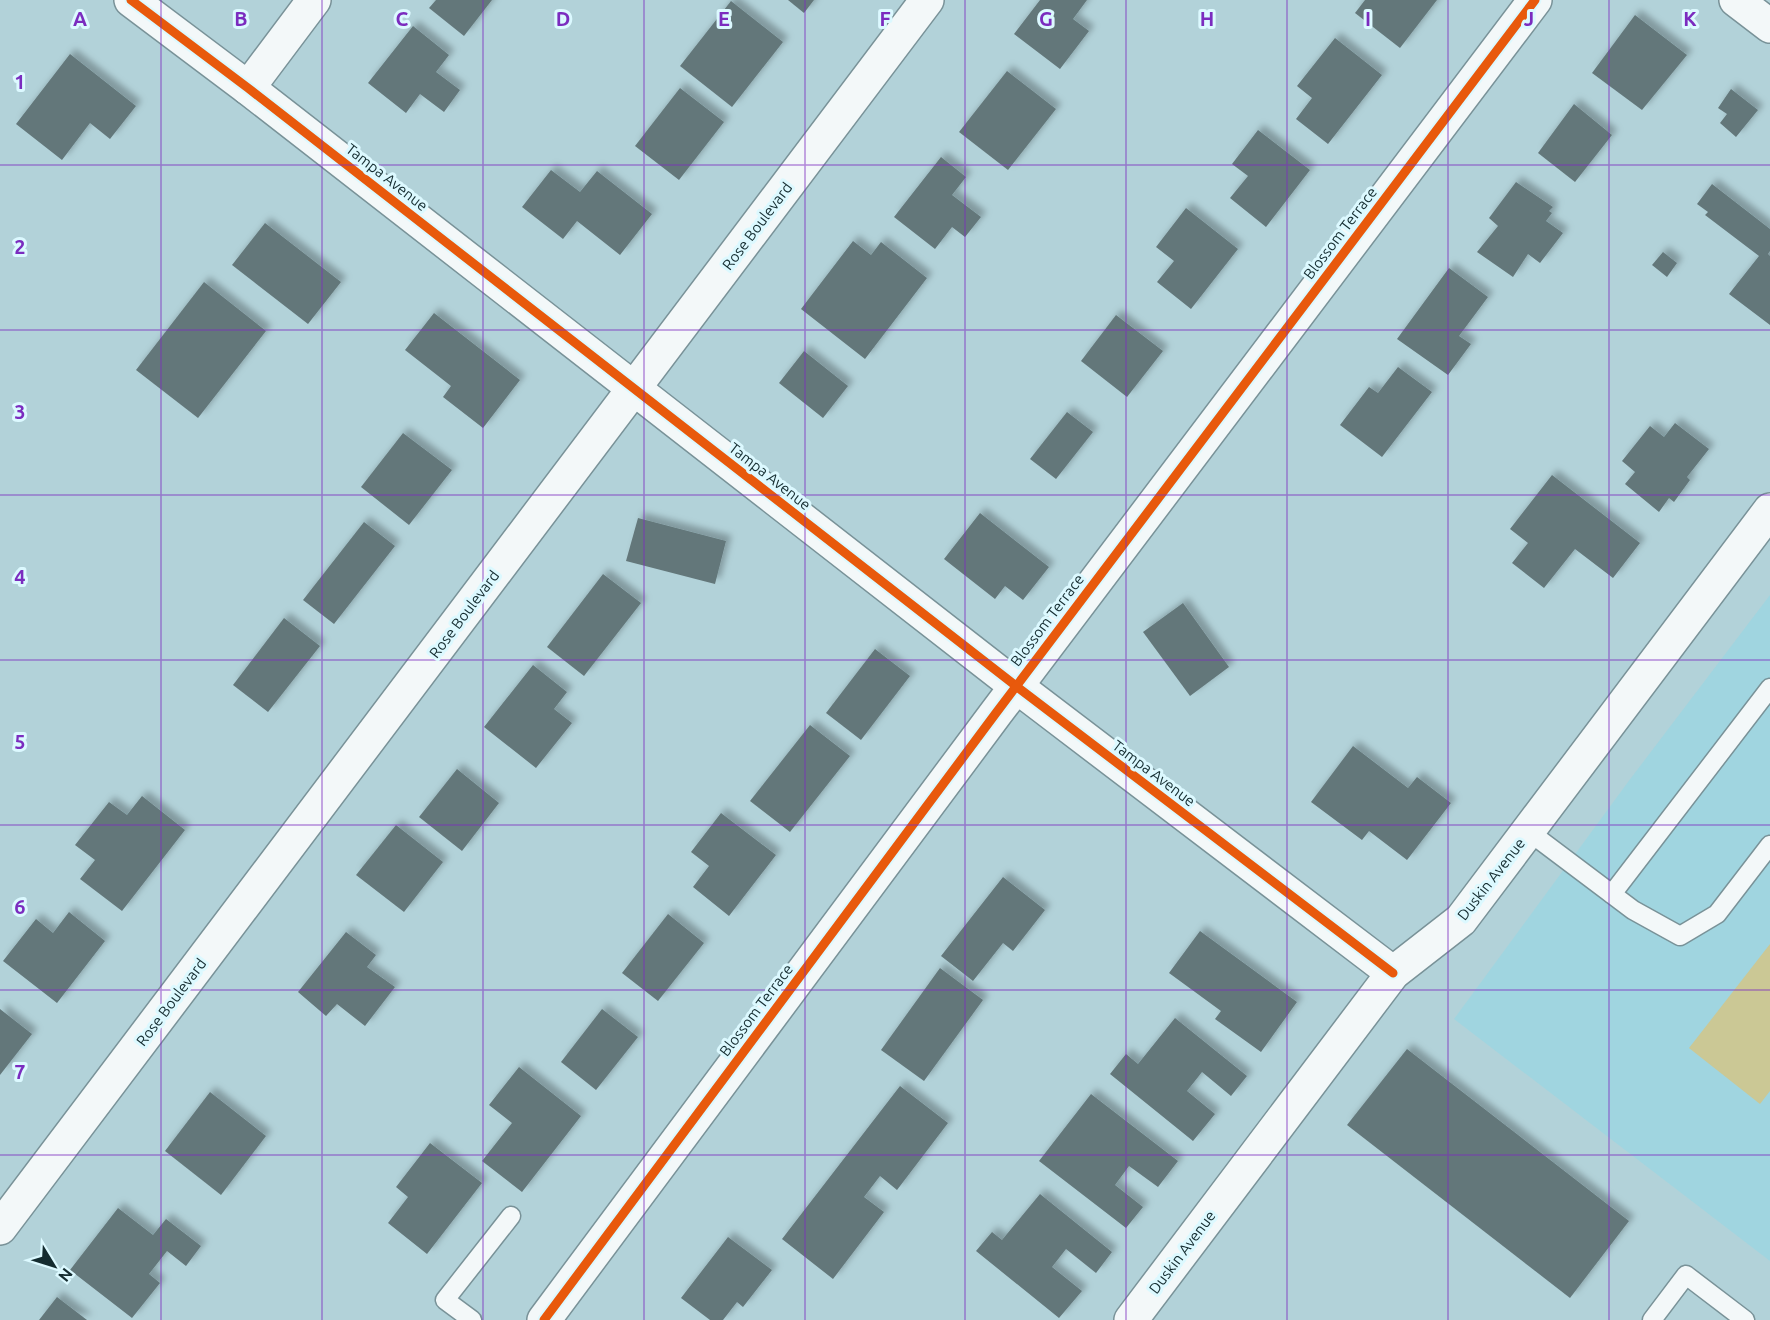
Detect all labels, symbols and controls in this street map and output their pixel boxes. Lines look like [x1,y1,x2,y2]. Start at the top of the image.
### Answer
text: A [73,7,87,30]
text: B [234,7,248,30]
text: C [396,7,409,30]
text: D [556,7,570,30]
text: E [718,7,730,30]
text: F [879,7,891,30]
text: G [1039,7,1053,30]
text: H [1200,7,1214,30]
text: I [1365,7,1371,30]
text: J [1524,7,1534,30]
text: K [1683,7,1697,30]
text: 1 [14,70,26,93]
street label: Tampa Avenue [343,140,431,214]
street label: Rose Boulevard [719,179,795,273]
street label: Blossom Terrace [1300,184,1380,282]
text: 2 [14,235,26,258]
text: 3 [14,400,26,423]
street label: Tampa Avenue [726,439,814,513]
text: 4 [14,565,26,588]
street label: Rose Boulevard [426,567,502,661]
street label: Blossom Terrace [1007,571,1087,669]
text: 5 [14,730,26,753]
street label: Tampa Avenue [1109,736,1199,810]
street label: Duskin Avenue [1454,835,1528,923]
text: 6 [14,895,26,918]
street label: Rose Boulevard [133,955,209,1049]
street label: Blossom Terrace [716,961,796,1059]
text: 7 [14,1060,26,1083]
street label: Duskin Avenue [1145,1207,1219,1297]
north arrow [24,1236,84,1296]
text: N [55,1265,77,1285]

